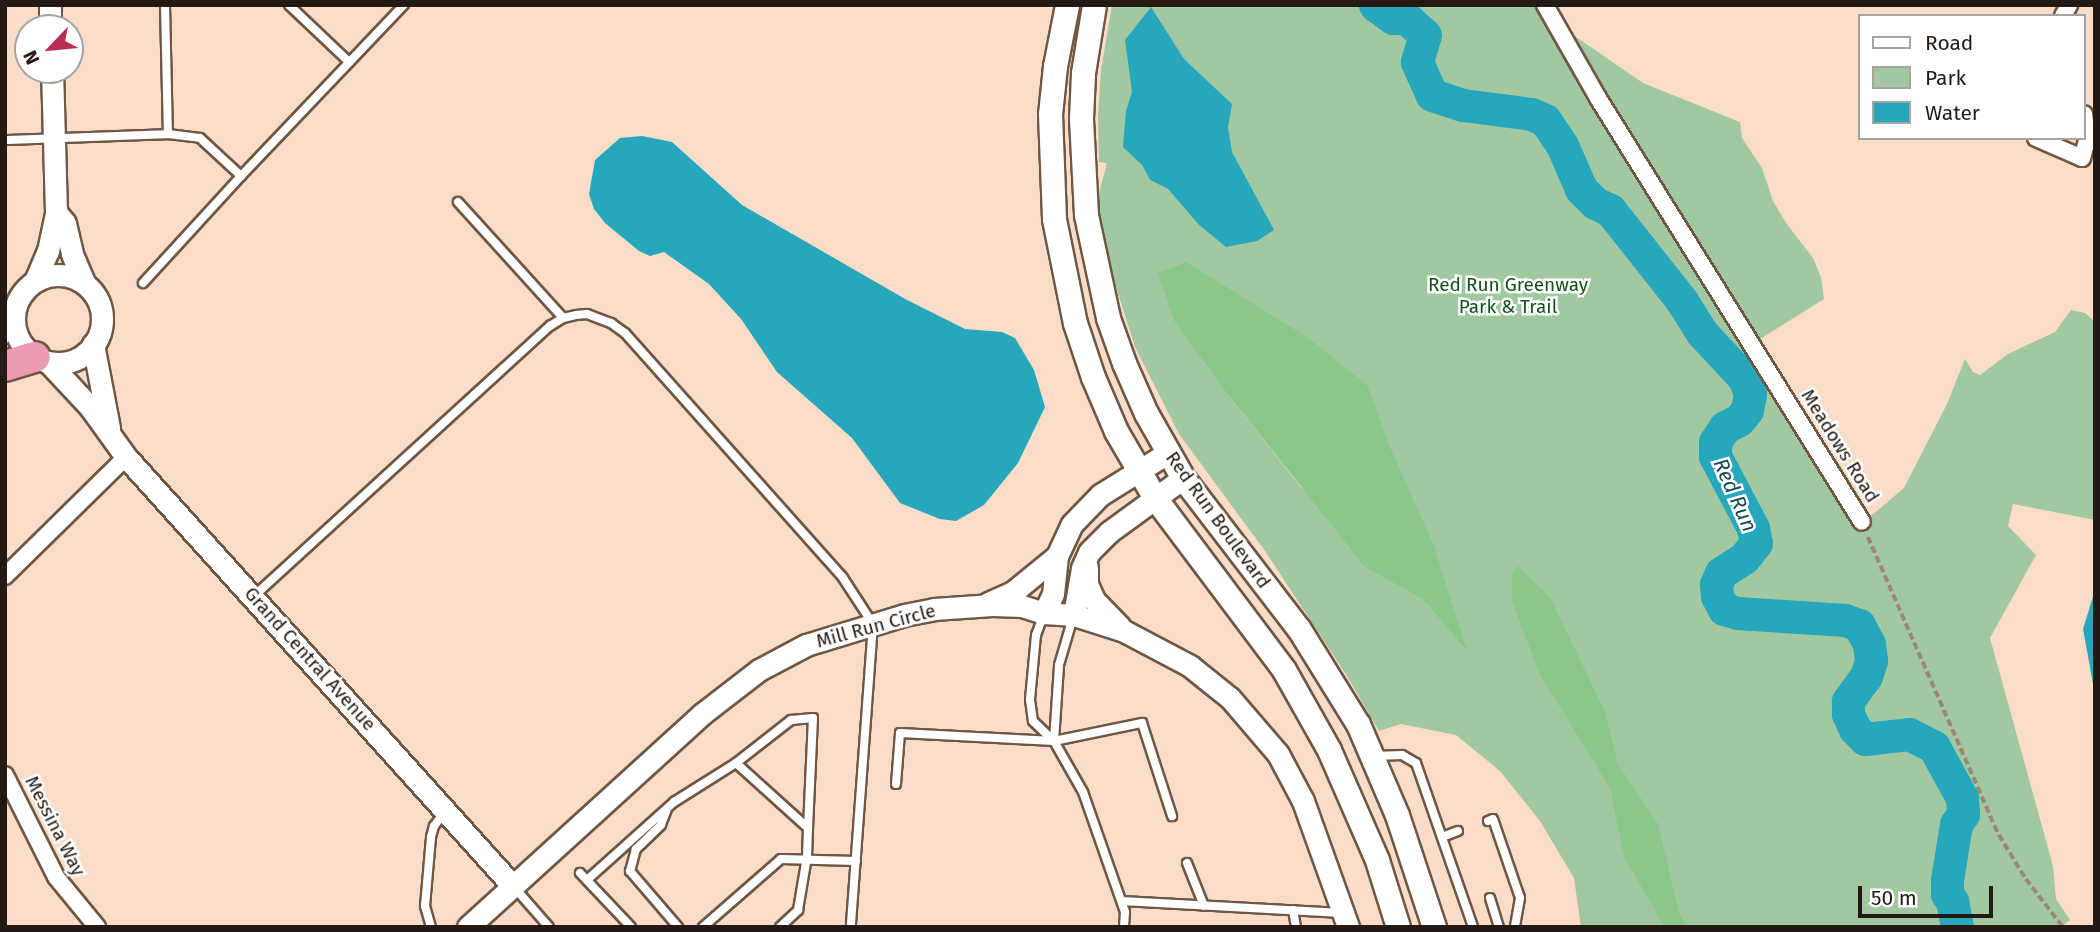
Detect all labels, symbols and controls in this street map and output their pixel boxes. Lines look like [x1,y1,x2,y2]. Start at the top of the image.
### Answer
north arrow [14,14,84,84]
legend [1858,14,2086,140]
text: Road [1925,30,1973,56]
text: N [18,47,45,68]
text: Park [1925,65,1966,91]
text: Water [1925,100,1980,126]
park label: Red Run Greenway Park & Trail [1428,274,1588,318]
street label: Meadows Road [1796,385,1884,507]
street label: Red Run Boulevard [1161,447,1275,593]
water label: Red Run [1708,454,1762,536]
street label: Grand Central Avenue [239,582,381,736]
street label: Mill Run Circle [814,599,938,653]
street label: Messina Way [20,772,90,880]
scale bar [1862,872,1997,916]
text: 50 m [1871,885,1917,911]

